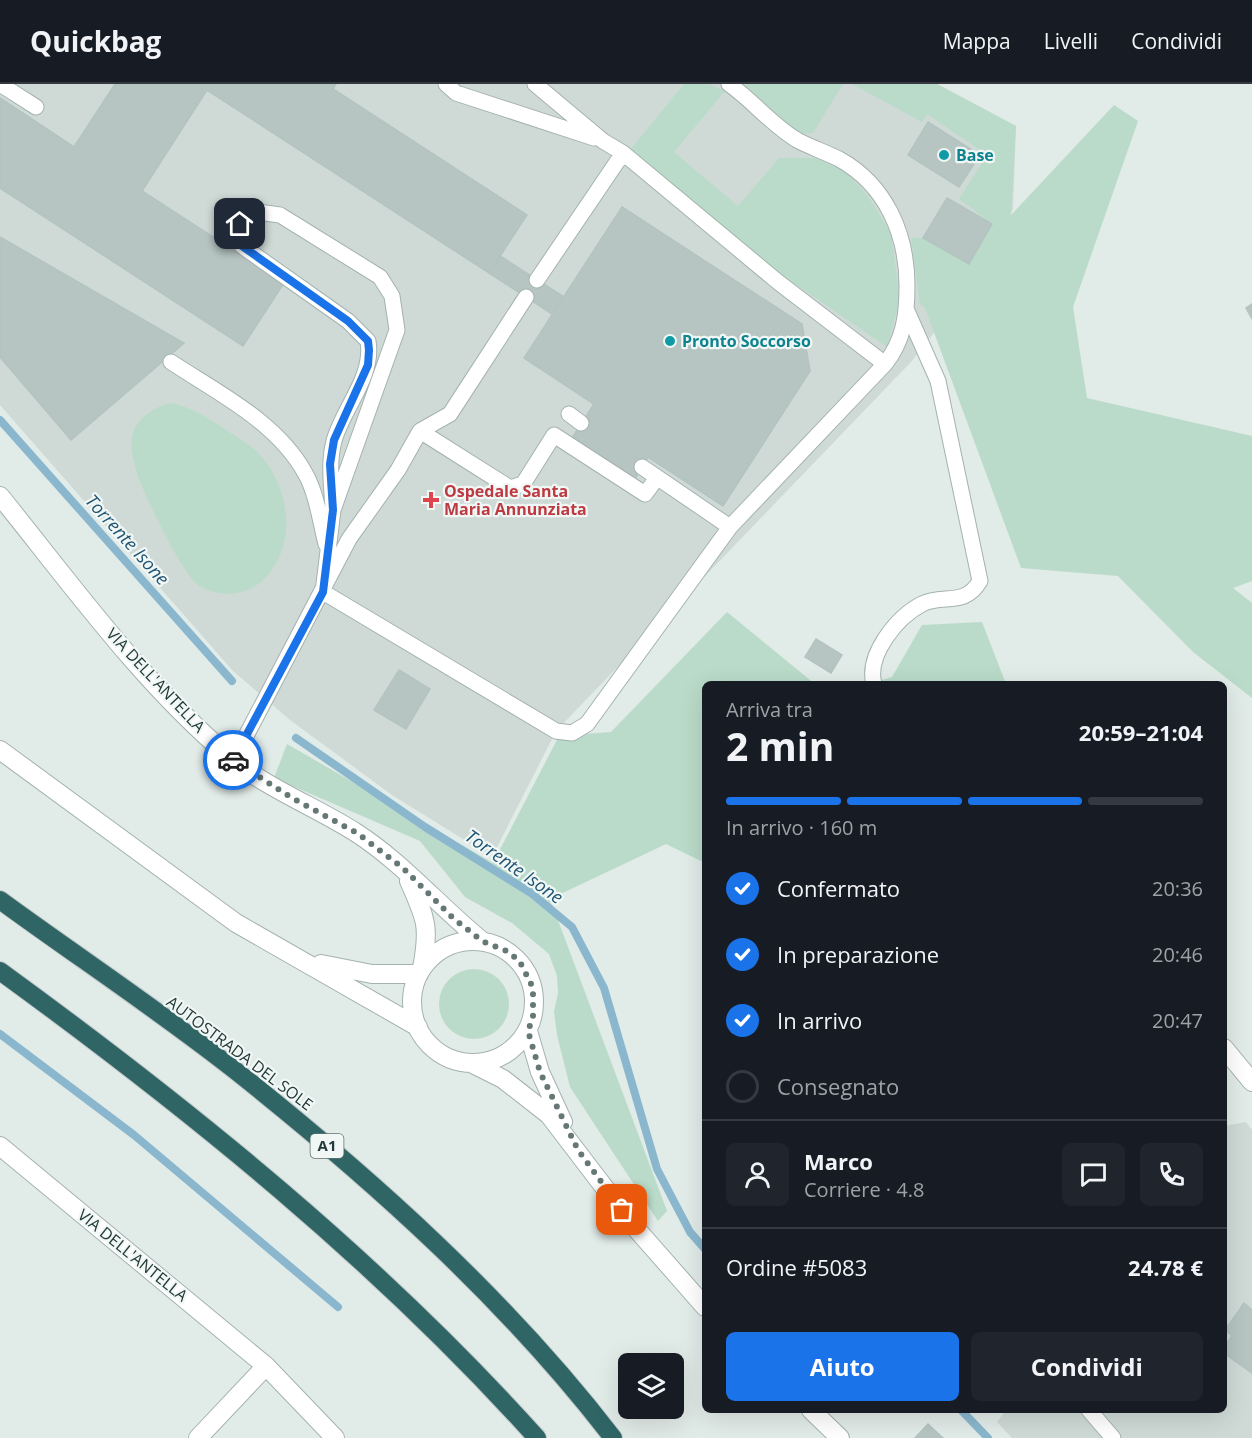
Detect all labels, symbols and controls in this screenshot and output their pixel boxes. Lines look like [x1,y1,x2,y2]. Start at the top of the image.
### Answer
text: Quickbag [30,22,161,60]
text: Mappa [943,27,1011,55]
text: Livelli [1044,27,1098,55]
text: Condividi [1131,27,1222,55]
place label: Base [956,144,994,166]
marker: Base [937,148,951,162]
pin [214,198,265,249]
icon: home [223,207,256,240]
place label: Pronto Soccorso [682,330,811,352]
marker: Pronto Soccorso [663,334,677,348]
place label: Ospedale Santa Maria Annunziata [444,480,587,520]
water label: Torrente Isone [81,489,175,590]
marker: Ospedale Santa Maria Annunziata [422,491,440,509]
street label: VIA DELL'ANTELLA [102,623,211,738]
text: Arriva tra [726,696,813,723]
text: 20:59–21:04 [1079,717,1203,747]
text: 2 min [726,719,834,772]
courier [203,730,263,790]
icon: car [217,744,250,777]
text: In arrivo · 160 m [726,814,877,841]
water label: Torrente Isone [461,824,568,909]
icon: check [726,872,759,905]
text: Confermato [777,873,900,903]
text: 20:36 [1152,875,1203,902]
icon: check [726,938,759,971]
text: In preparazione [777,939,939,969]
text: 20:46 [1152,941,1203,968]
street label: AUTOSTRADA DEL SOLE [162,991,318,1115]
icon: check [726,1004,759,1037]
text: In arrivo [777,1005,862,1035]
text: 20:47 [1152,1007,1203,1034]
text: Consegnato [777,1071,899,1101]
road number: A1 [310,1134,344,1158]
button: person [726,1143,789,1206]
button: chat [1062,1143,1125,1206]
button: phone [1140,1143,1203,1206]
text: Marco [804,1146,873,1176]
text: Corriere · 4.8 [804,1176,924,1203]
pin [596,1184,647,1235]
icon: bag [605,1193,638,1226]
street label: VIA DELL'ANTELLA [73,1204,193,1307]
text: Ordine #5083 [726,1252,867,1282]
text: 24.78 € [1128,1252,1203,1282]
button: Aiuto [726,1332,959,1401]
button: Condividi [971,1332,1203,1401]
map controls [618,1353,684,1419]
button: layers [618,1353,684,1419]

